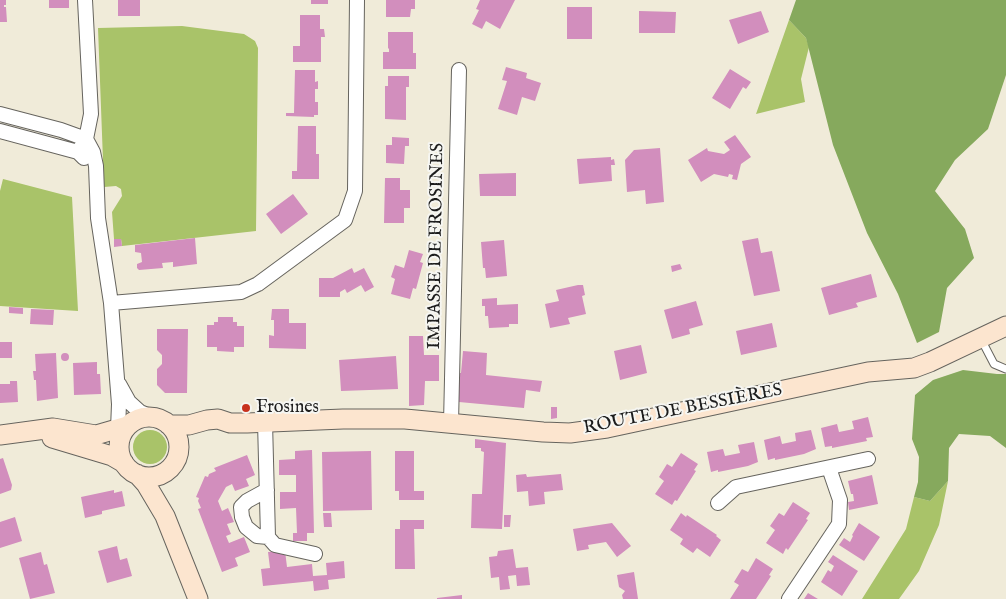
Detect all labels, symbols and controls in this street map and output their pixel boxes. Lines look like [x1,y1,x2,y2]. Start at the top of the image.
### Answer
street label: IMPASSE DE FROSINES [424,143,450,349]
street label: ROUTE DE BESSIÈRES [582,380,784,440]
place label: Frosines [256,397,319,419]
marker: Frosines [240,402,252,414]

